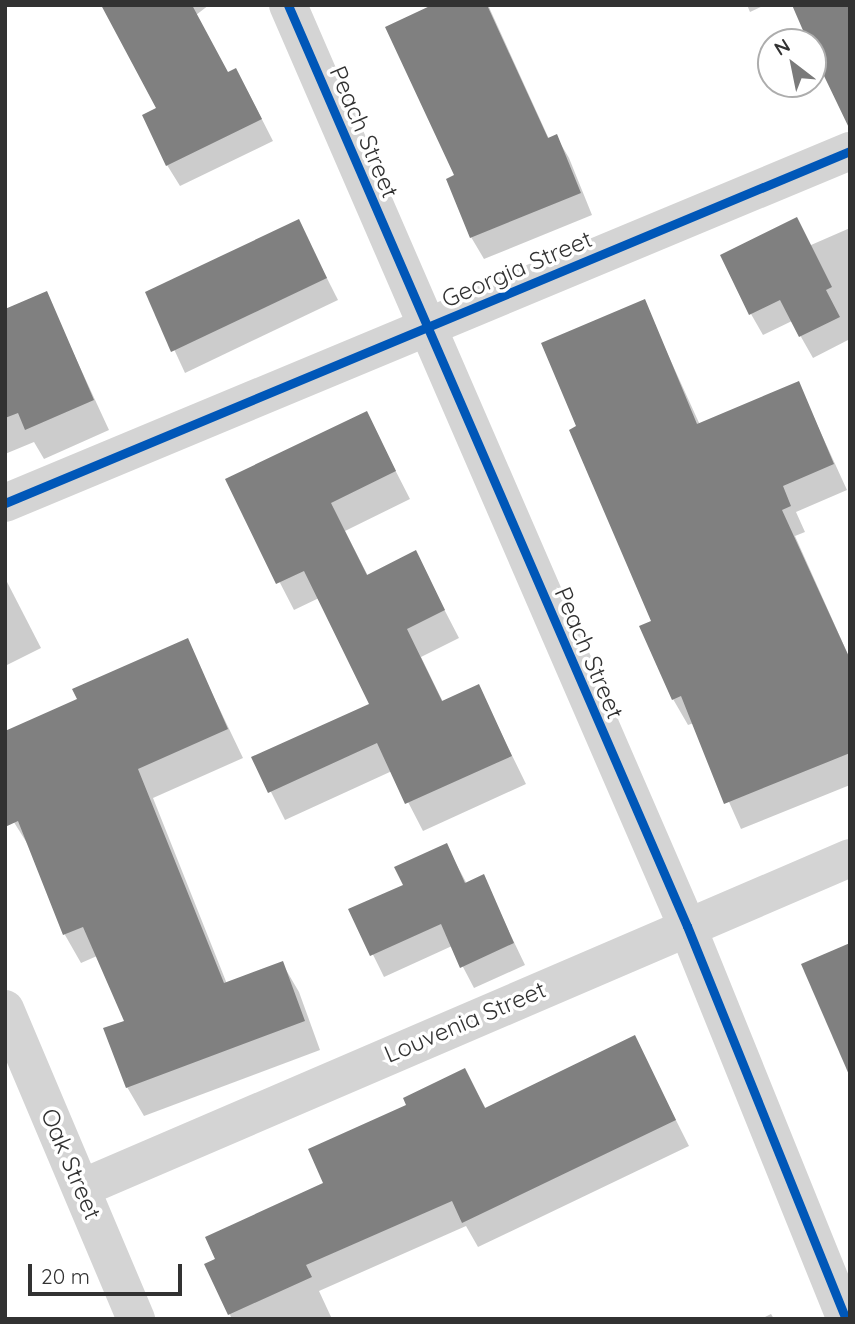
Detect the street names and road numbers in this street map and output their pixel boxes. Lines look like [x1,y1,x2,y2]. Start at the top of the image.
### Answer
street label: Peach Street [323,62,405,202]
street label: Georgia Street [438,224,596,314]
street label: Peach Street [548,583,630,723]
street label: Louvenia Street [380,975,550,1069]
street label: Oak Street [35,1104,107,1224]

